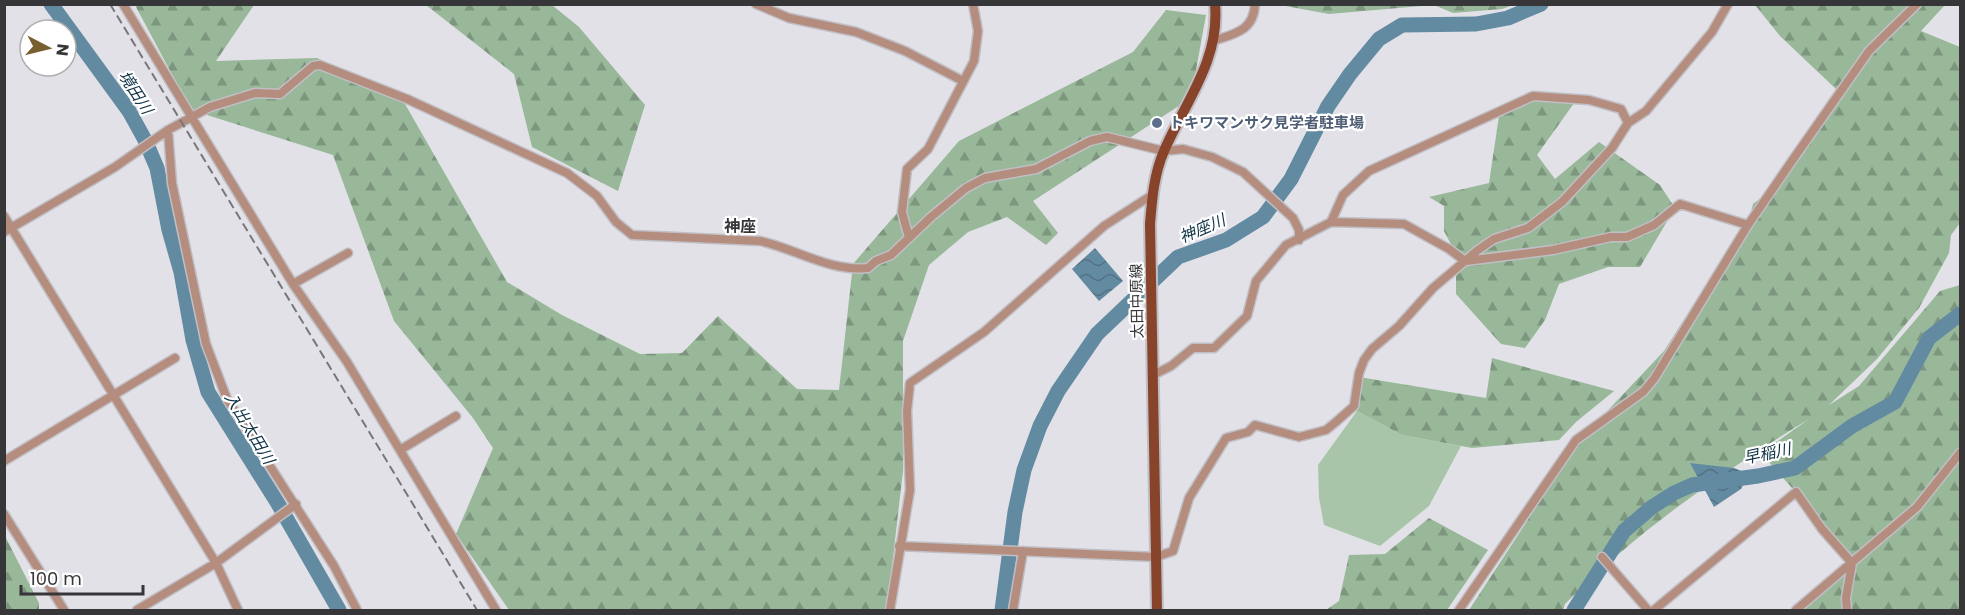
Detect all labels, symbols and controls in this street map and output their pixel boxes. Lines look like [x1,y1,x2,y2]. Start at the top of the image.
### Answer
north arrow [18,18,78,78]
text: N [50,42,75,57]
water label: 境田川 [113,66,159,120]
place label: トキワマンサク見学者駐車場 [1169,112,1364,133]
marker: トキワマンサク見学者駐車場 [1150,116,1164,130]
water label: 神座川 [1176,208,1231,248]
district label: 神座 [724,215,756,238]
street label: 太田中原線 [1125,263,1148,339]
water label: 入出太田川 [219,388,281,470]
water label: 早稲川 [1741,437,1795,470]
scale bar [21,558,142,596]
text: 100 m [30,566,82,591]

